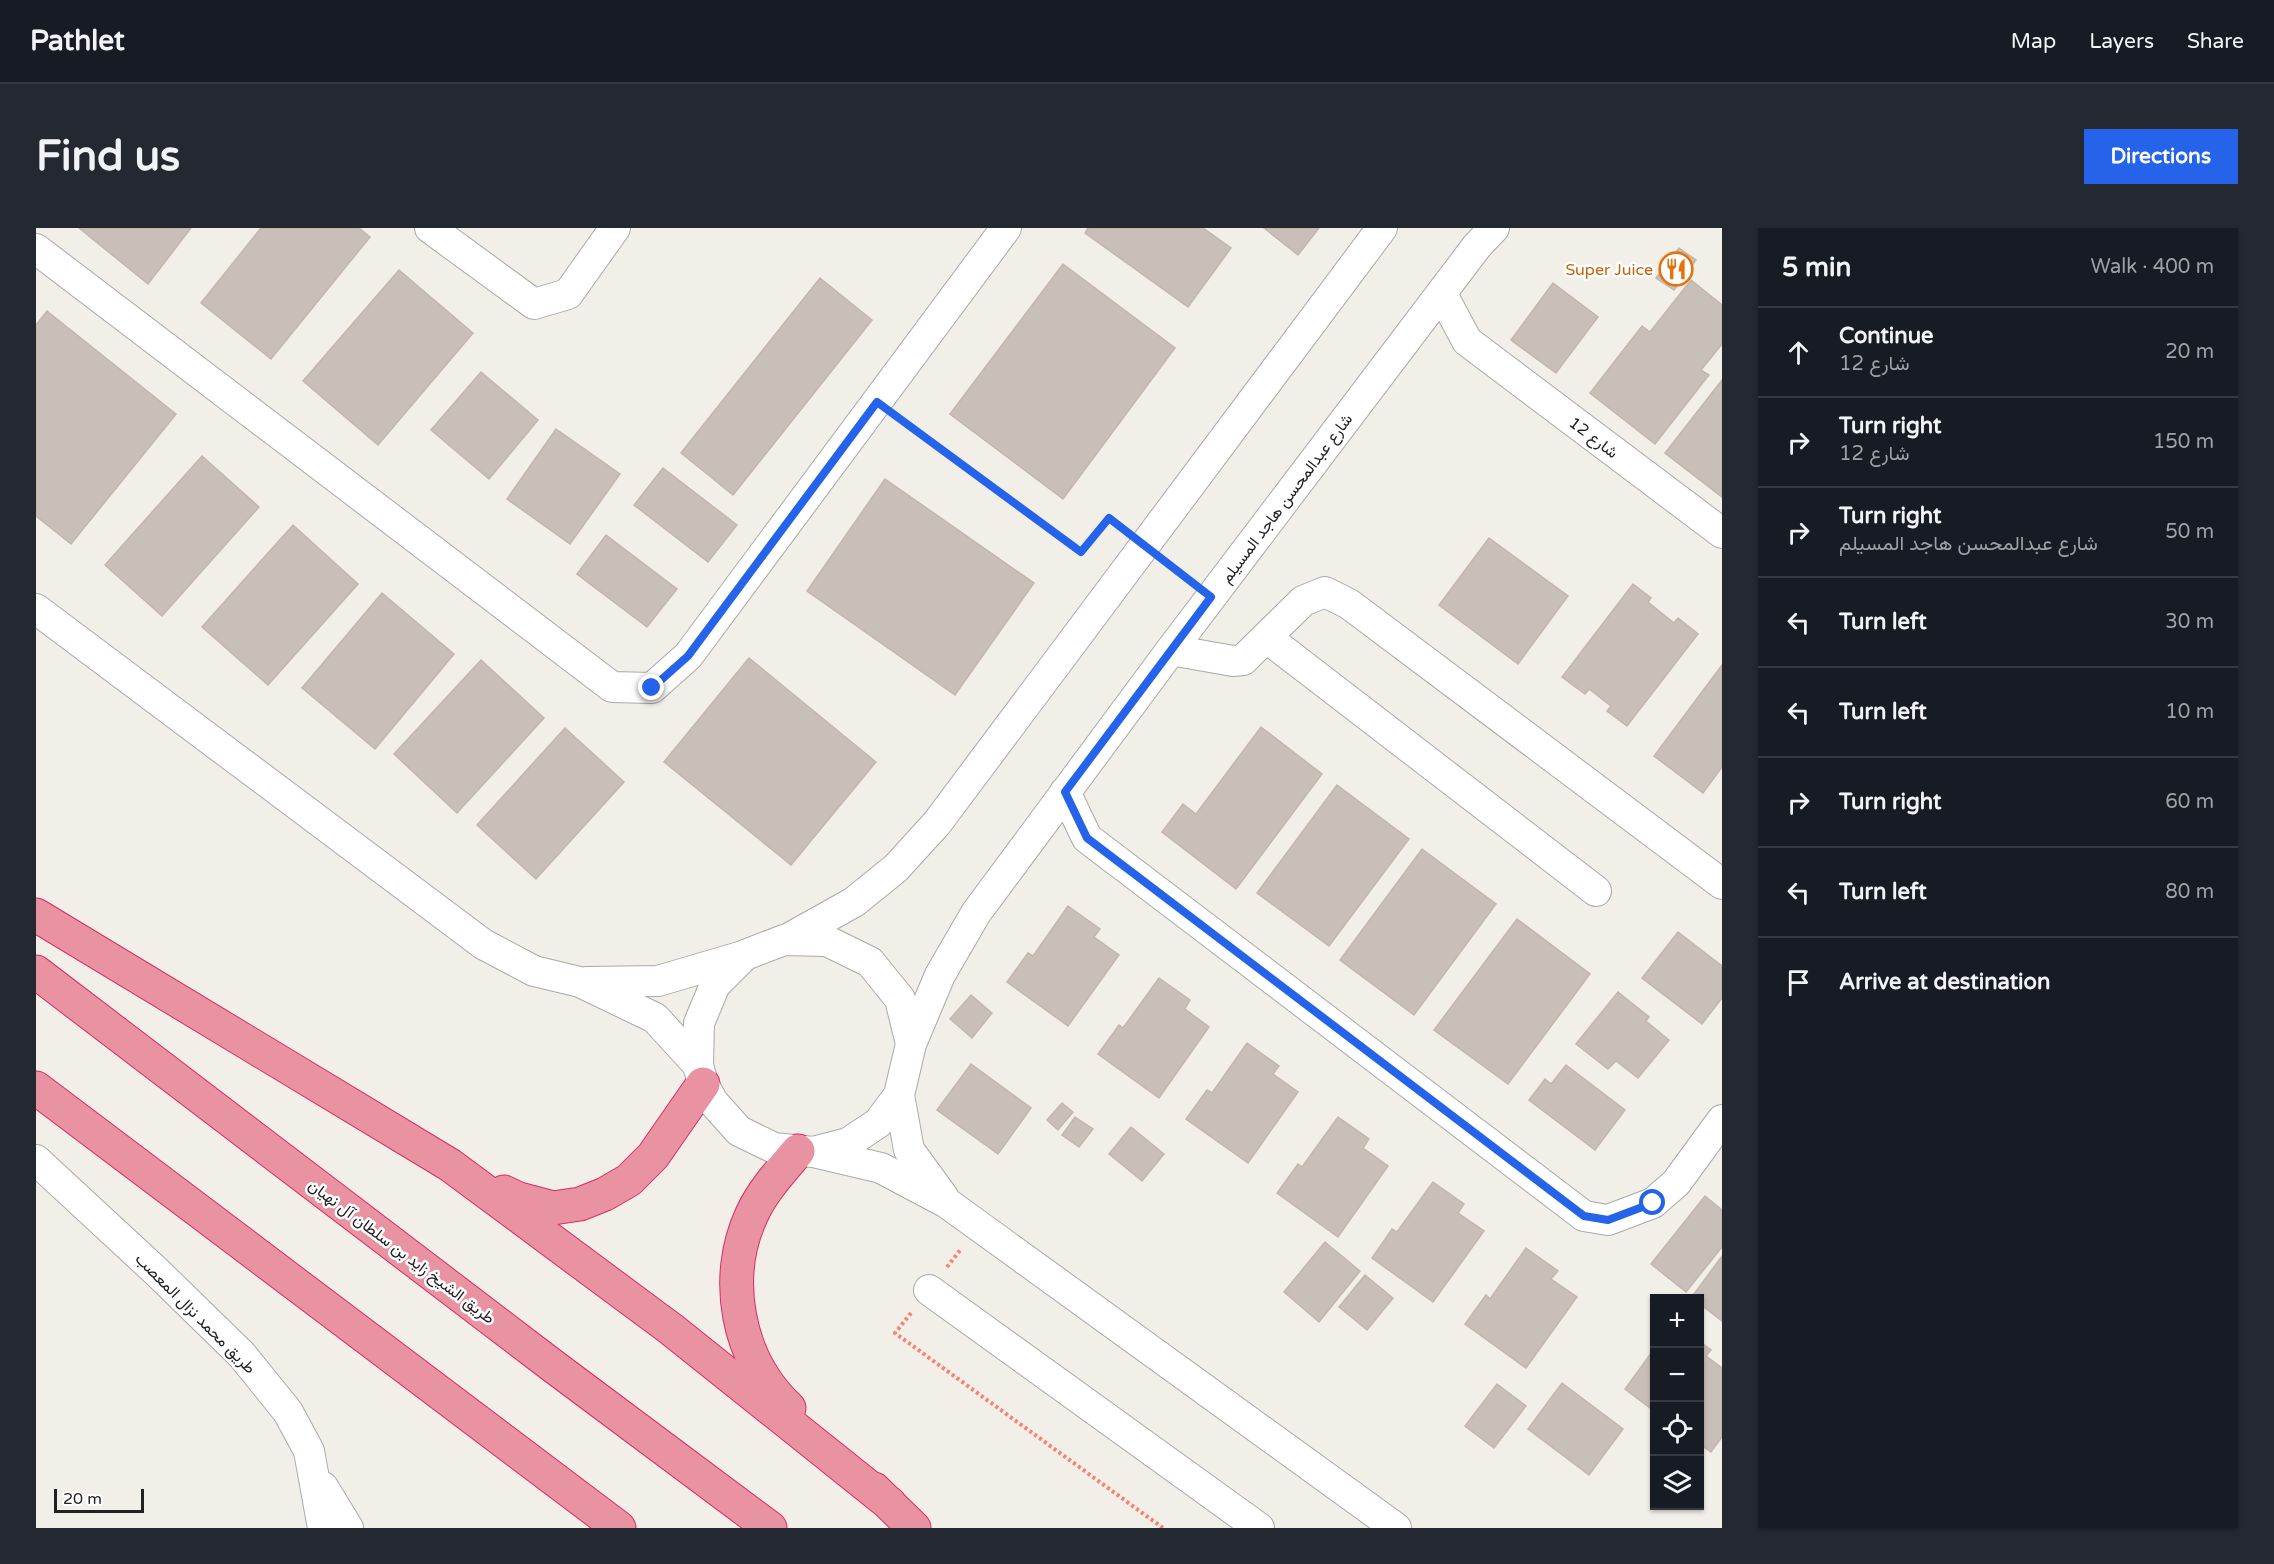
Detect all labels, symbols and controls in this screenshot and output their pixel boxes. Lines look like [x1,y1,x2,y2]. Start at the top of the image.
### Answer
text: Pathlet [30,24,125,58]
text: Map [2011,29,2056,54]
text: Layers [2089,29,2154,54]
text: Share [2187,29,2244,54]
button: Directions [2084,129,2238,184]
text: Find us [36,131,180,182]
restaurant icon: Super Juice [1658,251,1694,287]
text: 5 min [1782,252,1851,283]
text: Walk · 400 m [2091,255,2214,279]
place label: Super Juice [1565,260,1653,280]
text: Continue [1839,323,1934,349]
icon: ahead [1782,336,1815,369]
text: 20 m [2165,340,2214,364]
text: شارع 12 [1839,352,1910,376]
street label: شارع عبدالمحسن هاجد المسيلم [1217,410,1358,588]
street label: شارع 12 [1564,413,1622,464]
text: Turn right [1839,413,1941,439]
icon: right [1782,426,1815,459]
text: 150 m [2153,430,2214,454]
text: شارع 12 [1839,442,1910,466]
text: Turn right [1839,503,1941,529]
icon: right [1782,516,1815,549]
text: 50 m [2165,520,2214,544]
text: شارع عبدالمحسن هاجد المسيلم [1839,532,2098,556]
icon: left [1782,606,1815,639]
text: Turn left [1839,609,1927,635]
text: 30 m [2165,610,2214,634]
route end [638,674,664,700]
icon: left [1782,696,1815,729]
text: Turn left [1839,699,1927,725]
text: 10 m [2165,700,2214,724]
icon: right [1782,786,1815,819]
text: Turn right [1839,789,1941,815]
text: 60 m [2165,790,2214,814]
icon: left [1782,876,1815,909]
text: Turn left [1839,879,1927,905]
text: 80 m [2165,880,2214,904]
icon: arrive [1782,966,1815,999]
text: Arrive at destination [1839,969,2050,995]
street label: طريق الشيخ زايد بن سلطان آل نهيان [304,1175,499,1329]
route start [1639,1189,1665,1215]
street label: طريق محمد نزال المعصب [131,1249,260,1378]
map controls [1650,1294,1704,1510]
button: + [1650,1294,1704,1348]
button: − [1650,1348,1704,1402]
button: locate [1650,1402,1704,1456]
button: layers [1650,1456,1704,1510]
scale bar [54,1486,144,1514]
text: 20 m [63,1489,102,1509]

